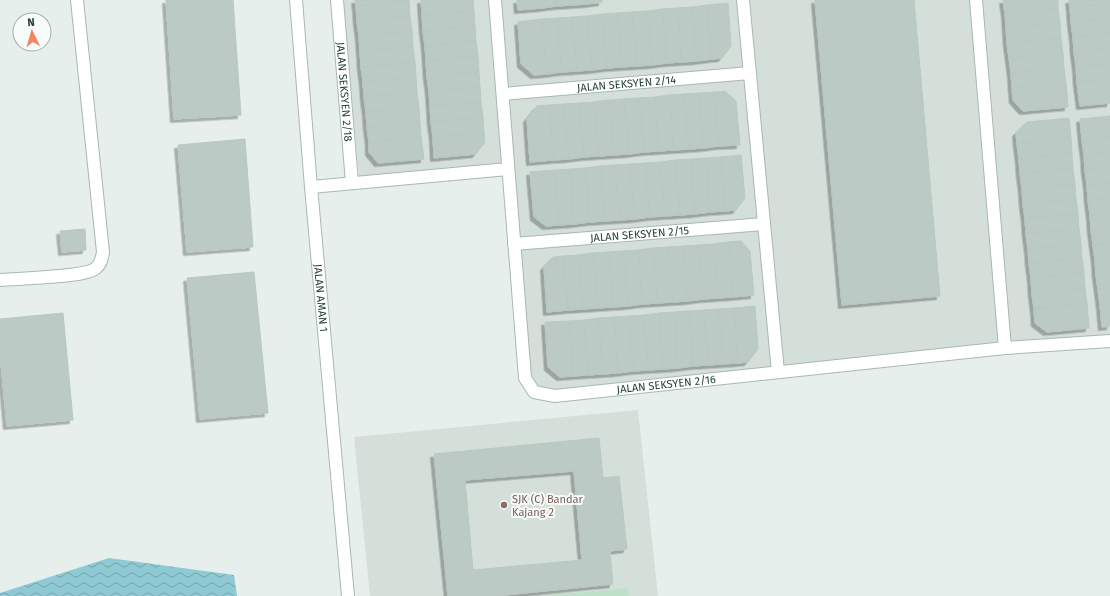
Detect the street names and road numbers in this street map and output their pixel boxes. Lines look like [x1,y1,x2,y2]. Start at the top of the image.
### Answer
street label: JALAN SEKSYEN 2/18 [333,42,355,142]
street label: JALAN SEKSYEN 2/14 [576,73,677,95]
street label: JALAN SEKSYEN 2/15 [590,224,690,245]
street label: JALAN AMAN 1 [311,263,330,333]
street label: JALAN SEKSYEN 2/16 [616,373,716,396]

